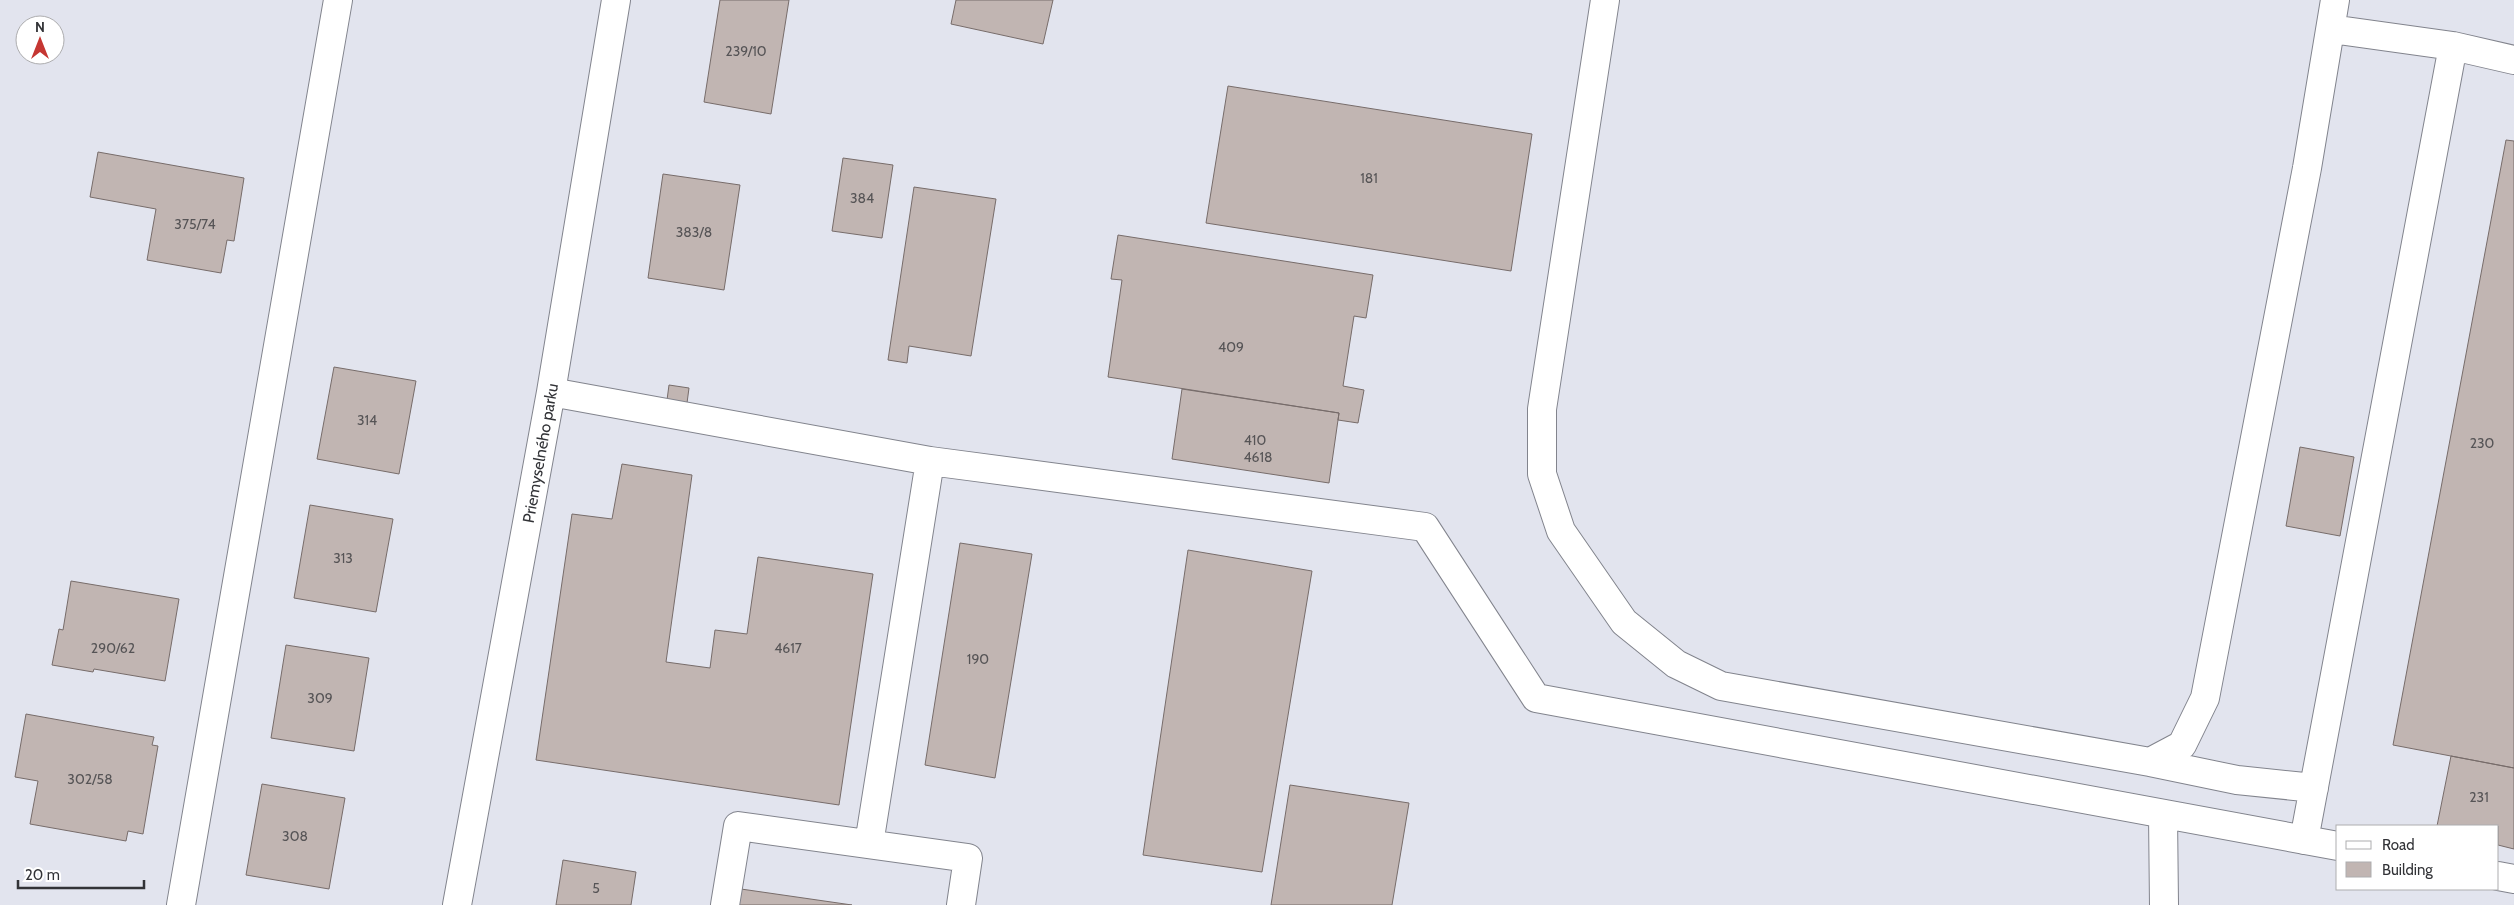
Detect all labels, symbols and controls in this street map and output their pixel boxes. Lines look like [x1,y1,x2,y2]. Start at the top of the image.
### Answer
north arrow [15,15,65,65]
text: N [35,18,45,36]
house number: 239/10 [725,42,767,60]
house number: 181 [1360,169,1378,187]
house number: 384 [850,189,874,207]
house number: 375/74 [174,215,216,233]
house number: 383/8 [676,223,712,241]
house number: 409 [1218,338,1244,356]
street label: Priemyselného parku [519,382,562,524]
house number: 314 [357,411,377,429]
house number: 410 [1244,431,1266,449]
house number: 230 [2470,434,2495,452]
house number: 4618 [1244,448,1272,466]
house number: 313 [333,549,353,567]
house number: 290/62 [91,639,135,657]
house number: 4617 [774,639,802,657]
house number: 190 [967,650,989,668]
house number: 309 [307,689,333,707]
house number: 302/58 [67,770,113,788]
house number: 231 [2469,788,2489,806]
legend [2336,825,2499,890]
house number: 308 [282,827,308,845]
text: Road [2382,836,2415,854]
scale bar [18,858,144,890]
text: Building [2382,861,2433,879]
text: 20 m [25,866,60,884]
house number: 5 [592,879,600,897]

